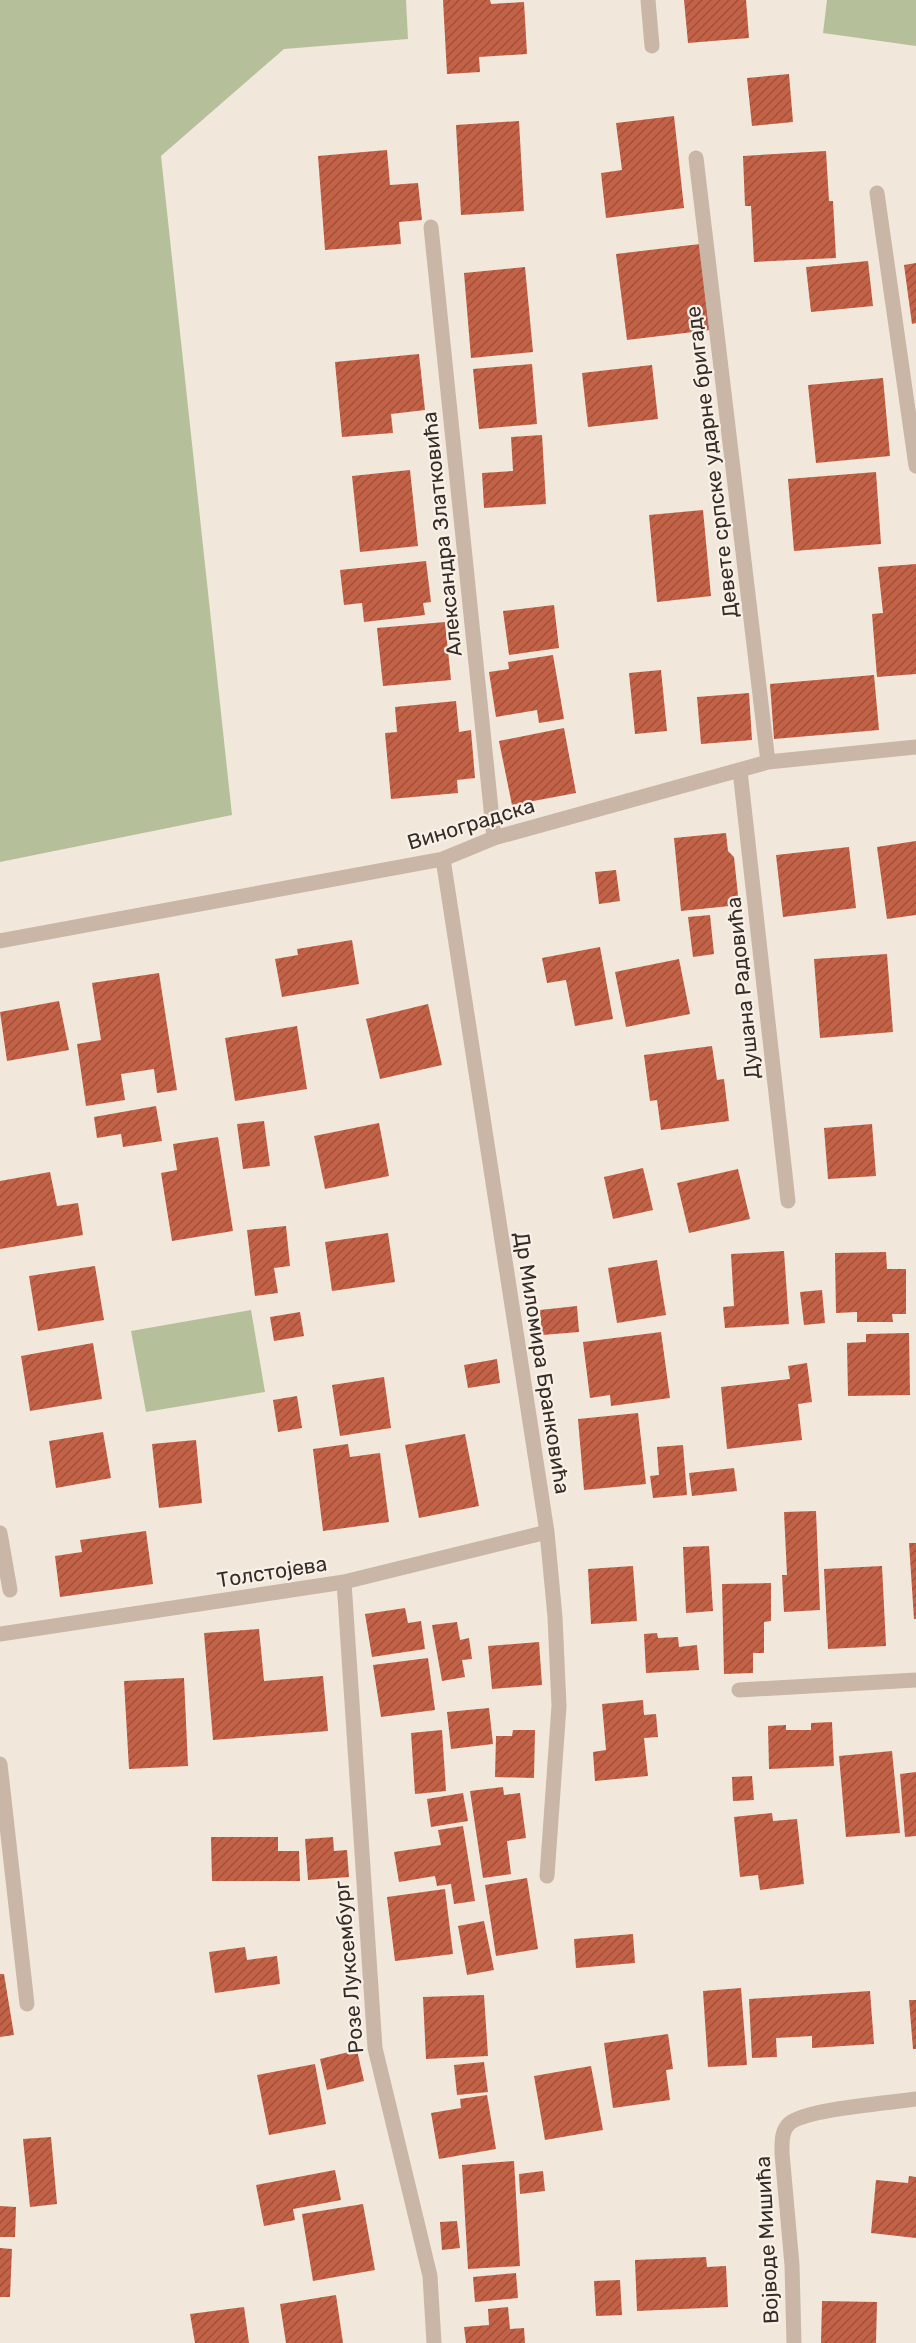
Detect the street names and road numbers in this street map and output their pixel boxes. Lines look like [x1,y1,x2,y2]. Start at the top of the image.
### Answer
street label: Девете српске ударне бригаде [680,305,743,619]
street label: Александра Златковића [416,410,467,658]
street label: Виноградска [404,792,538,855]
street label: Душана Радовића [721,896,764,1080]
street label: Др Миломира Бранковића [509,1230,576,1496]
street label: Толстојева [215,1550,329,1593]
street label: Розе Луксембург [329,1880,369,2054]
street label: Војводе Мишића [750,2155,783,2325]

